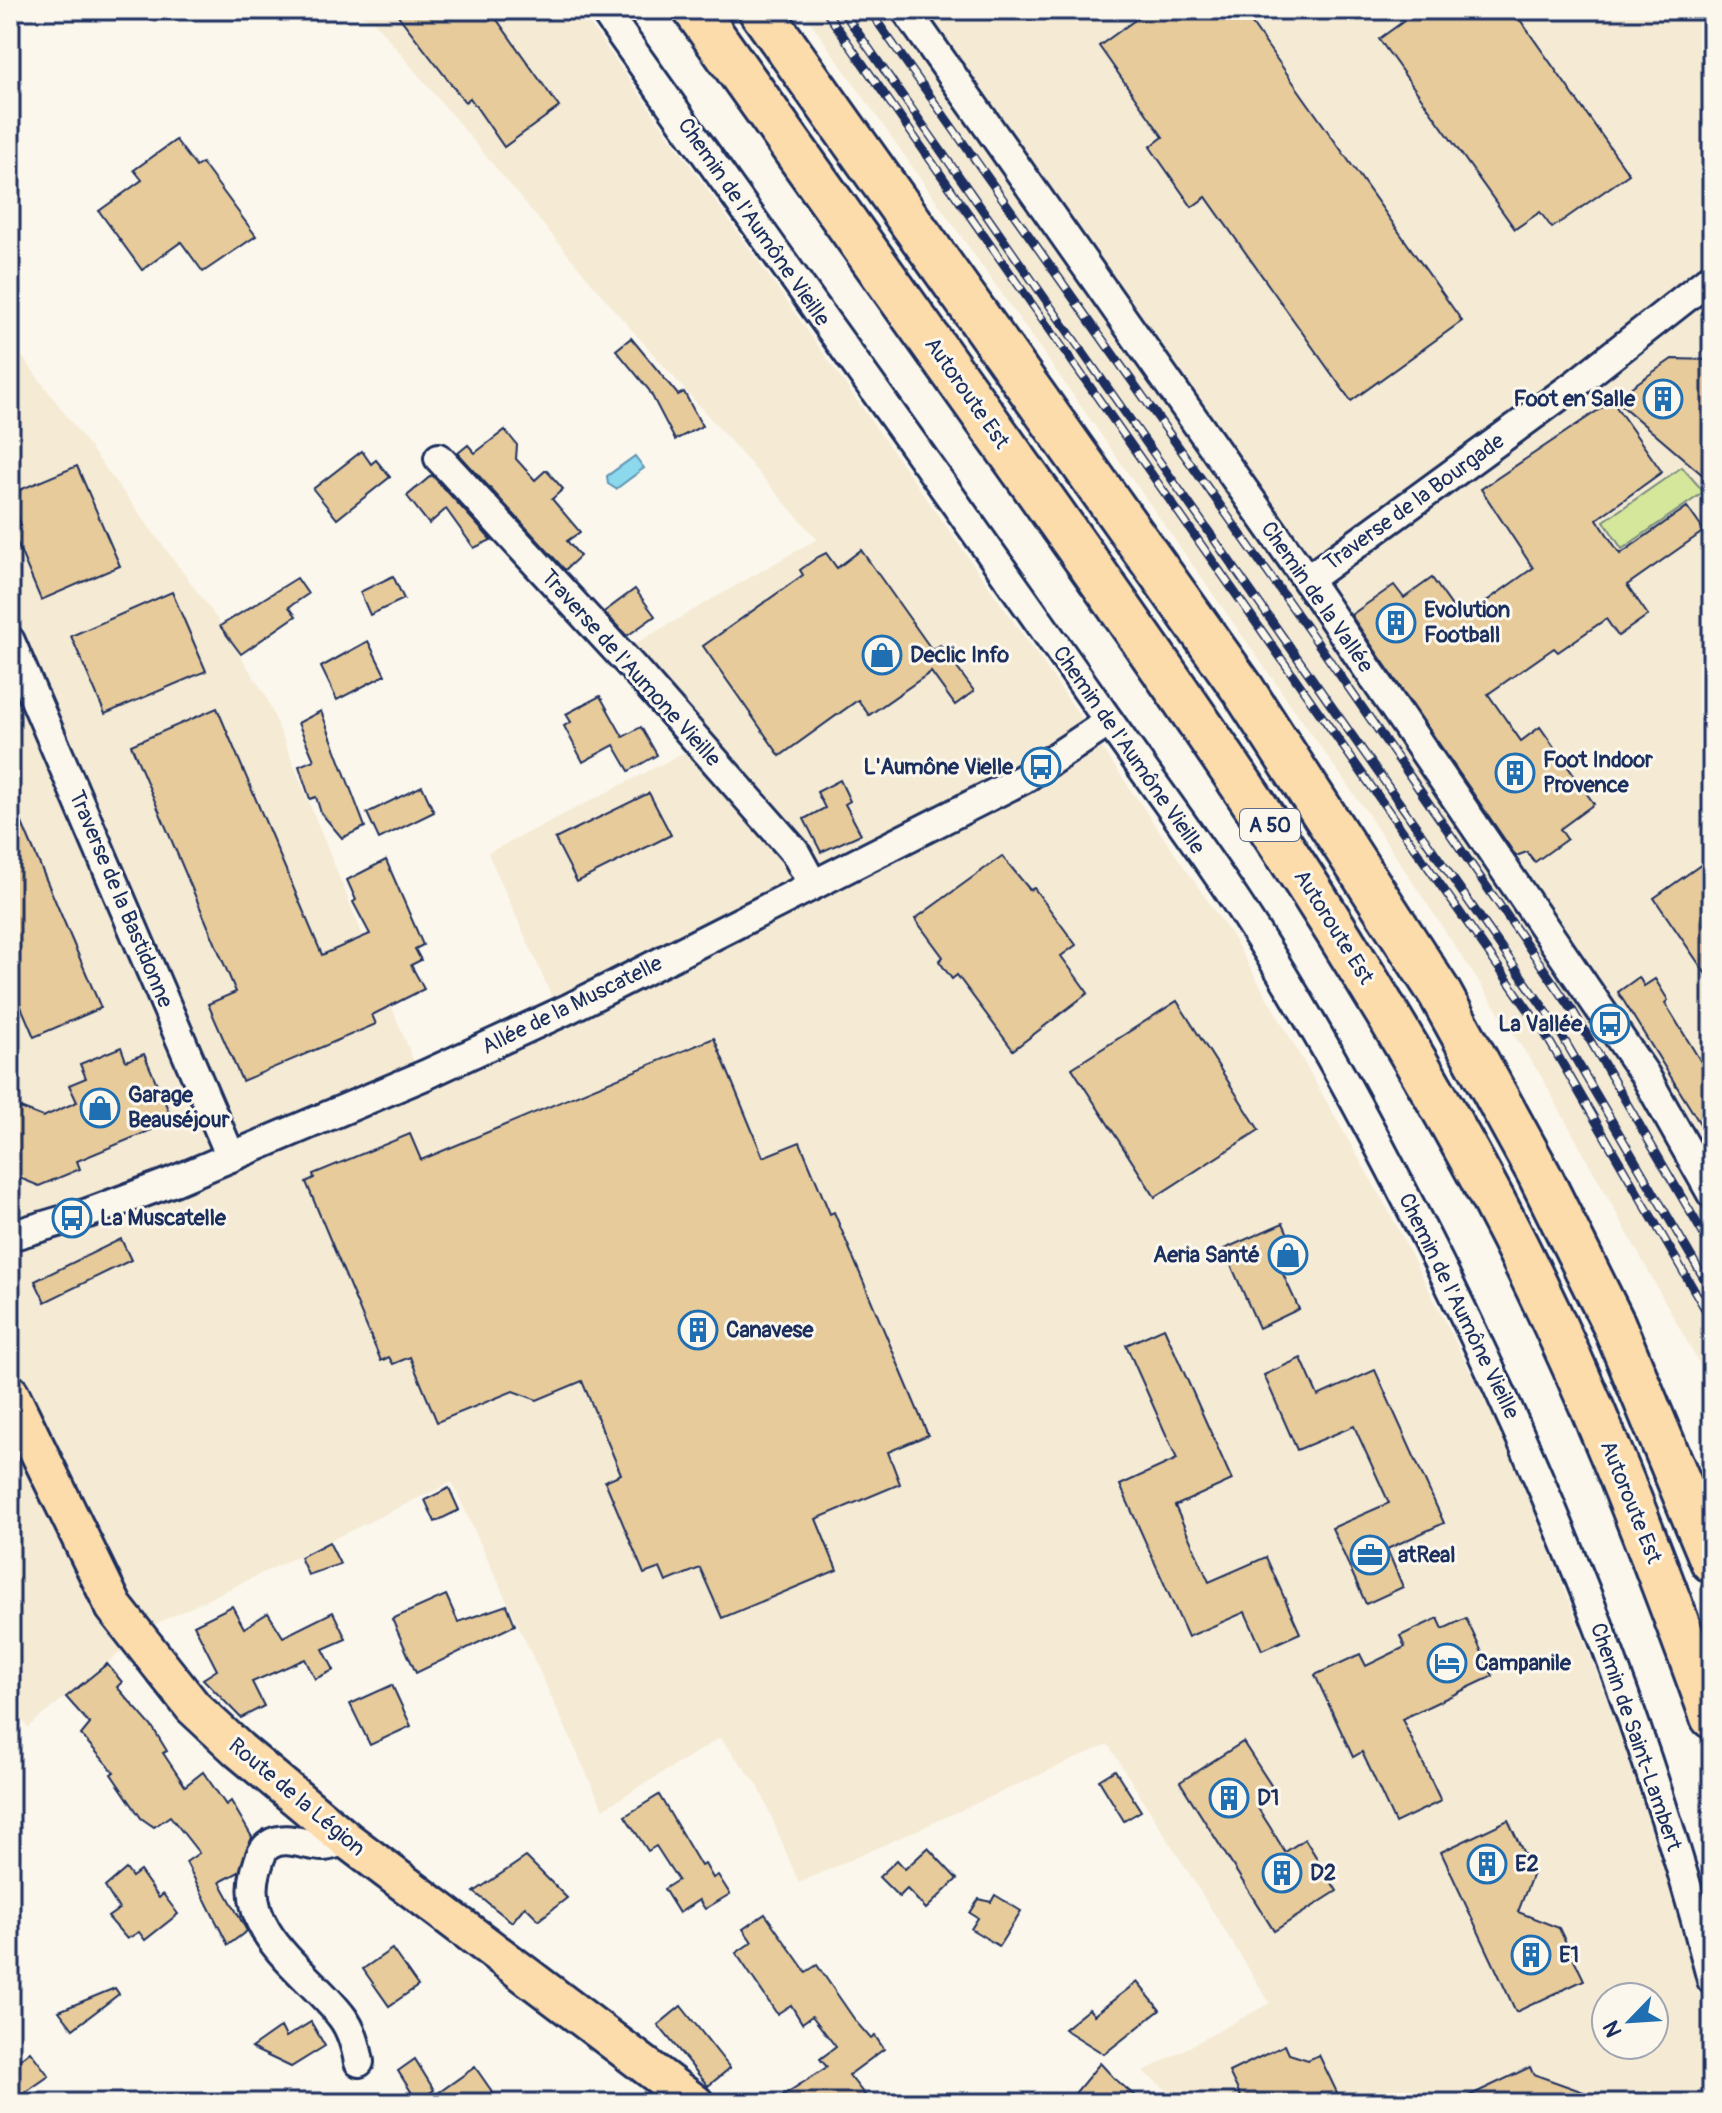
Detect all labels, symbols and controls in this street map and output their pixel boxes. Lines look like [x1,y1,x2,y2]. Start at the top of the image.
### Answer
street label: Chemin de l'Aumône Vieille [671,112,837,332]
street label: Autoroute Est [918,332,1016,454]
building icon: Foot en Salle [1642,378,1684,420]
place label: Foot en Salle [1514,385,1636,413]
street label: Traverse de la Bourgade [1318,427,1510,577]
street label: Chemin de la Vallée [1254,516,1380,678]
street label: Traverse de l'Aumone Vieille [535,563,727,773]
place label: Evolution Football [1424,596,1510,649]
building icon: Evolution Football [1375,602,1417,644]
shop icon: Declic Info [861,634,903,676]
street label: Chemin de l'Aumône Vieille [1046,640,1212,860]
place label: Declic Info [910,641,1009,669]
bus stop icon: L'Aumône Vielle [1020,746,1062,788]
place label: Foot Indoor Provence [1543,746,1654,799]
building icon: Foot Indoor Provence [1494,752,1536,794]
place label: L'Aumône Vielle [864,753,1014,781]
street label: Traverse de la Bastidonne [62,786,180,1012]
road number: A 50 [1240,809,1300,841]
street label: Autoroute Est [1288,864,1380,990]
street label: Allée de la Muscatelle [477,949,667,1061]
bus stop icon: La Vallée [1589,1003,1631,1045]
place label: La Vallée [1498,1010,1583,1038]
place label: Garage Beauséjour [128,1081,231,1134]
shop icon: Garage Beauséjour [79,1087,121,1129]
street label: Chemin de l'Aumône Vieille [1392,1188,1526,1424]
bus stop icon: La Muscatelle [51,1197,93,1239]
place label: La Muscatelle [100,1204,227,1232]
shop icon: Aeria Santé [1267,1234,1309,1276]
place label: Aeria Santé [1153,1241,1260,1269]
building icon: Canavese [677,1309,719,1351]
place label: Canavese [726,1316,814,1344]
street label: Autoroute Est [1594,1436,1668,1568]
office icon: atReal [1349,1534,1391,1576]
place label: atReal [1398,1541,1456,1569]
street label: Chemin de Saint-Lambert [1584,1619,1688,1855]
hotel icon: Campanile [1426,1642,1468,1684]
place label: Campanile [1475,1649,1572,1677]
street label: Route de la Légion [223,1732,371,1862]
building icon: D1 [1208,1777,1250,1819]
place label: D1 [1257,1784,1279,1812]
building icon: E2 [1466,1843,1508,1885]
place label: E2 [1515,1850,1539,1878]
building icon: D2 [1261,1852,1303,1894]
place label: D2 [1310,1859,1336,1887]
building icon: E1 [1510,1934,1552,1976]
place label: E1 [1559,1941,1579,1969]
north arrow [1590,1981,1670,2061]
text: N [1597,2016,1629,2042]

